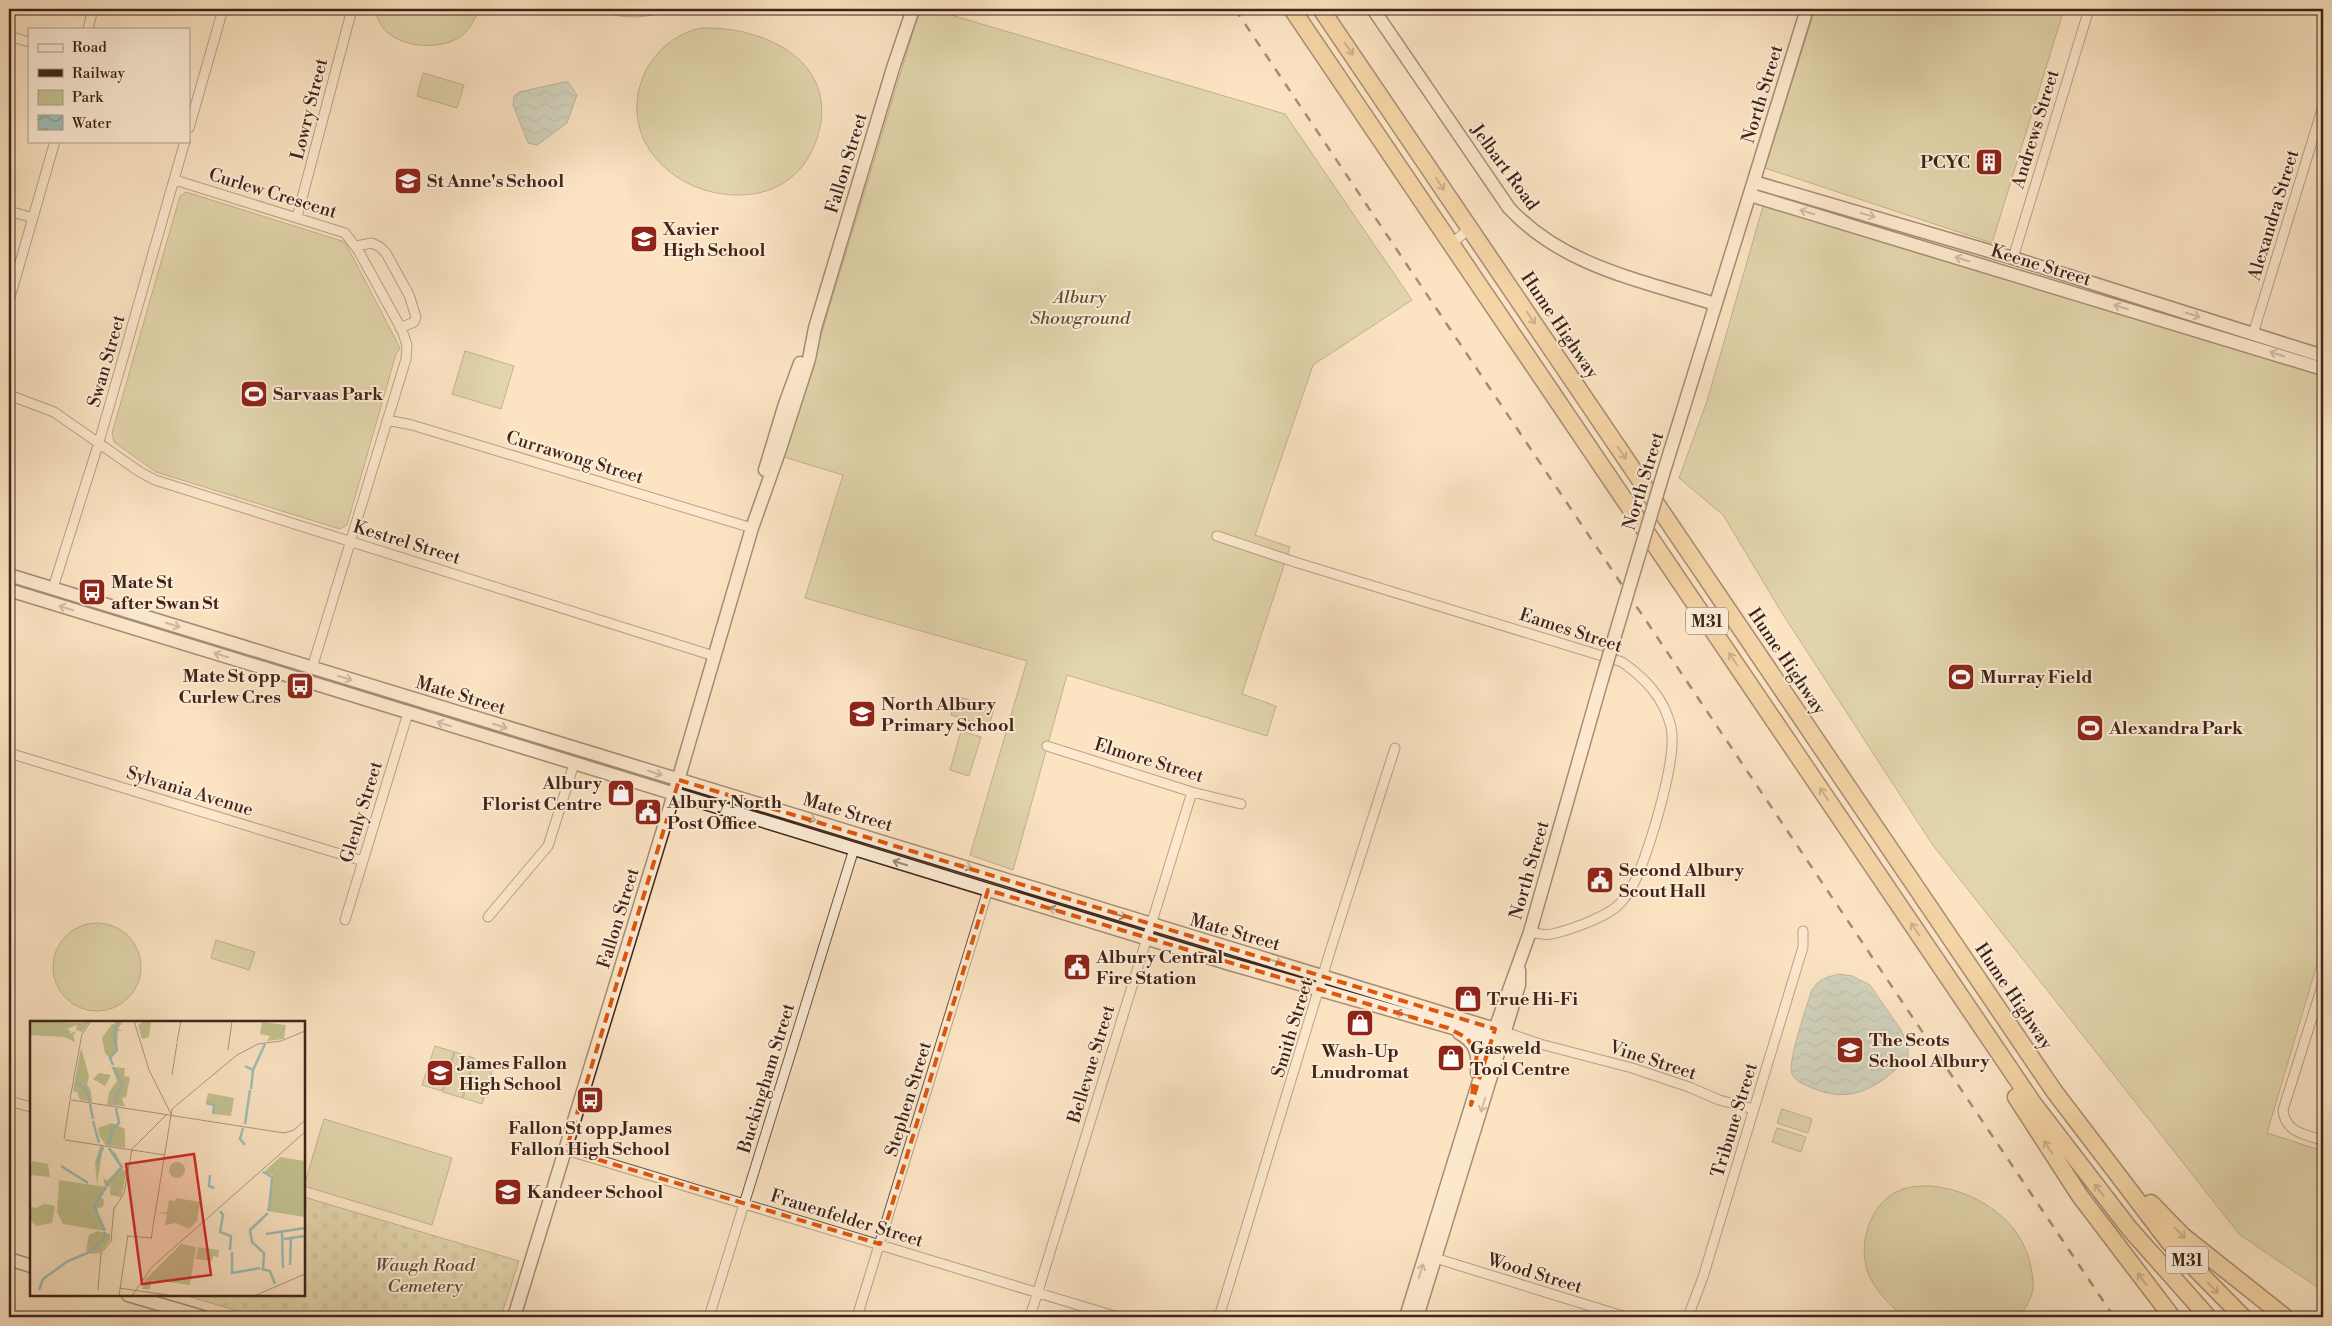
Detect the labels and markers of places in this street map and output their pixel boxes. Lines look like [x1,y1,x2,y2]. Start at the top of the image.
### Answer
building icon: PCYC [1974,147,2004,177]
place label: PCYC [1920,151,1970,174]
school or university icon: St Anne's School [393,166,423,196]
place label: St Anne's School [427,170,564,193]
place label: Xavier High School [662,218,766,262]
school or university icon: Xavier High School [629,224,659,254]
sports icon: Sarvaas Park [239,379,269,409]
place label: Sarvaas Park [273,383,384,406]
place label: Mate St after Swan St [111,571,220,615]
bus stop icon: Mate St after Swan St [77,577,107,607]
sports icon: Murray Field [1946,662,1976,692]
place label: Mate St opp Curlew Cres [178,665,281,709]
place label: Murray Field [1980,666,2093,689]
bus stop icon: Mate St opp Curlew Cres [285,671,315,701]
place label: North Albury Primary School [881,693,1015,737]
school or university icon: North Albury Primary School [847,699,877,729]
sports icon: Alexandra Park [2075,713,2105,743]
place label: Alexandra Park [2108,717,2244,740]
place label: Albury Florist Centre [482,772,603,816]
shop icon: Albury Florist Centre [606,778,636,808]
place label: Albury North Post Office [666,791,782,835]
public building icon: Albury North Post Office [633,797,663,827]
place label: Second Albury Scout Hall [1619,859,1745,903]
public building icon: Second Albury Scout Hall [1585,865,1615,895]
place label: Albury Central Fire Station [1095,946,1223,990]
public building icon: Albury Central Fire Station [1062,952,1092,982]
shop icon: True Hi-Fi [1453,984,1483,1014]
place label: True Hi-Fi [1487,988,1578,1011]
shop icon: Wash-Up Lnudromat [1345,1008,1375,1038]
place label: The Scots School Albury [1869,1029,1990,1073]
school or university icon: The Scots School Albury [1835,1035,1865,1065]
place label: Gasweld Tool Centre [1470,1037,1570,1081]
place label: Wash-Up Lnudromat [1311,1040,1410,1084]
shop icon: Gasweld Tool Centre [1436,1043,1466,1073]
place label: James Fallon High School [456,1052,567,1096]
school or university icon: James Fallon High School [425,1058,455,1088]
bus stop icon: Fallon St opp James Fallon High School [575,1085,605,1115]
place label: Fallon St opp James Fallon High School [508,1117,672,1161]
school or university icon: Kandeer School [493,1177,523,1207]
place label: Kandeer School [527,1181,663,1204]

